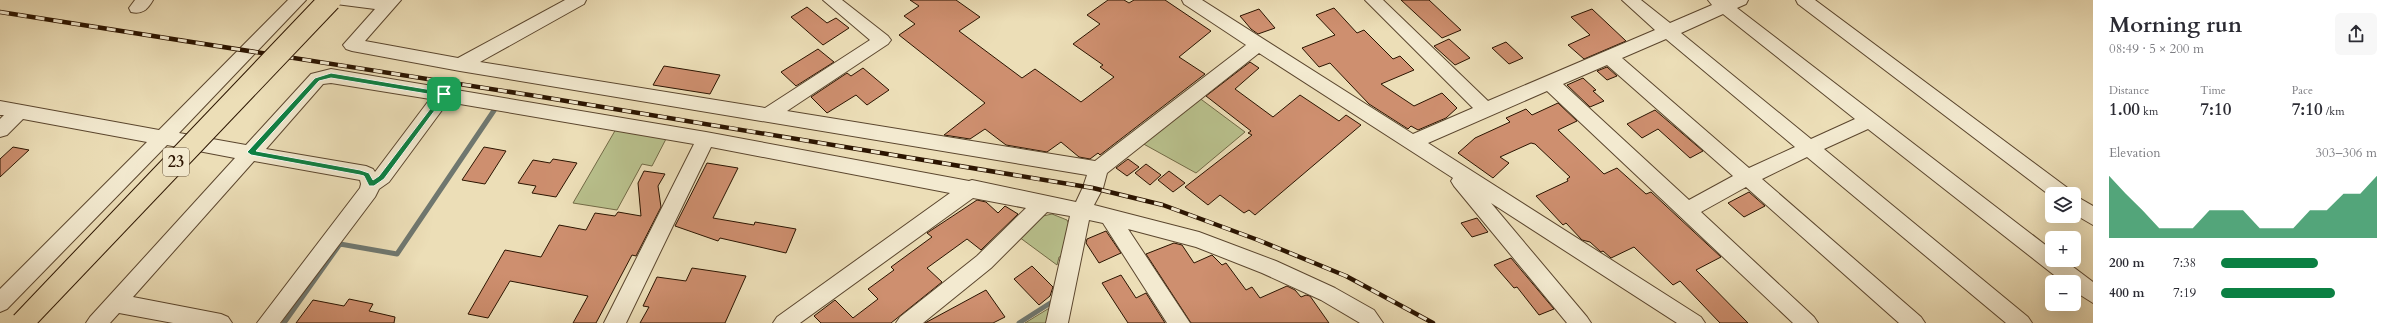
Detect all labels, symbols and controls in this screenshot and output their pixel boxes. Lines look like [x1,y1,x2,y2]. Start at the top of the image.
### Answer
text: Morning run [2109,10,2242,40]
button: share [2335,13,2377,55]
text: 08:49 · 5 × 200 m [2109,40,2204,58]
pin [427,77,461,111]
icon: arrive [433,83,455,105]
text: Distance [2109,83,2149,98]
text: Time [2200,83,2226,98]
text: Pace [2292,83,2313,98]
text: 1.00 [2109,98,2140,121]
text: 7:10 [2200,98,2231,121]
text: 7:10 [2292,98,2323,121]
text: km [2140,104,2158,119]
text: /km [2323,104,2344,119]
text: Elevation [2109,144,2161,162]
text: 303–306 m [2315,144,2377,162]
road number: 23 [163,148,189,176]
map controls [2045,187,2081,311]
button: layers [2045,187,2081,223]
button: + [2045,231,2081,267]
text: 200 m [2109,254,2144,272]
text: 7:38 [2173,254,2196,272]
button: − [2045,275,2081,311]
text: 400 m [2109,284,2144,302]
text: 7:19 [2173,284,2196,302]

